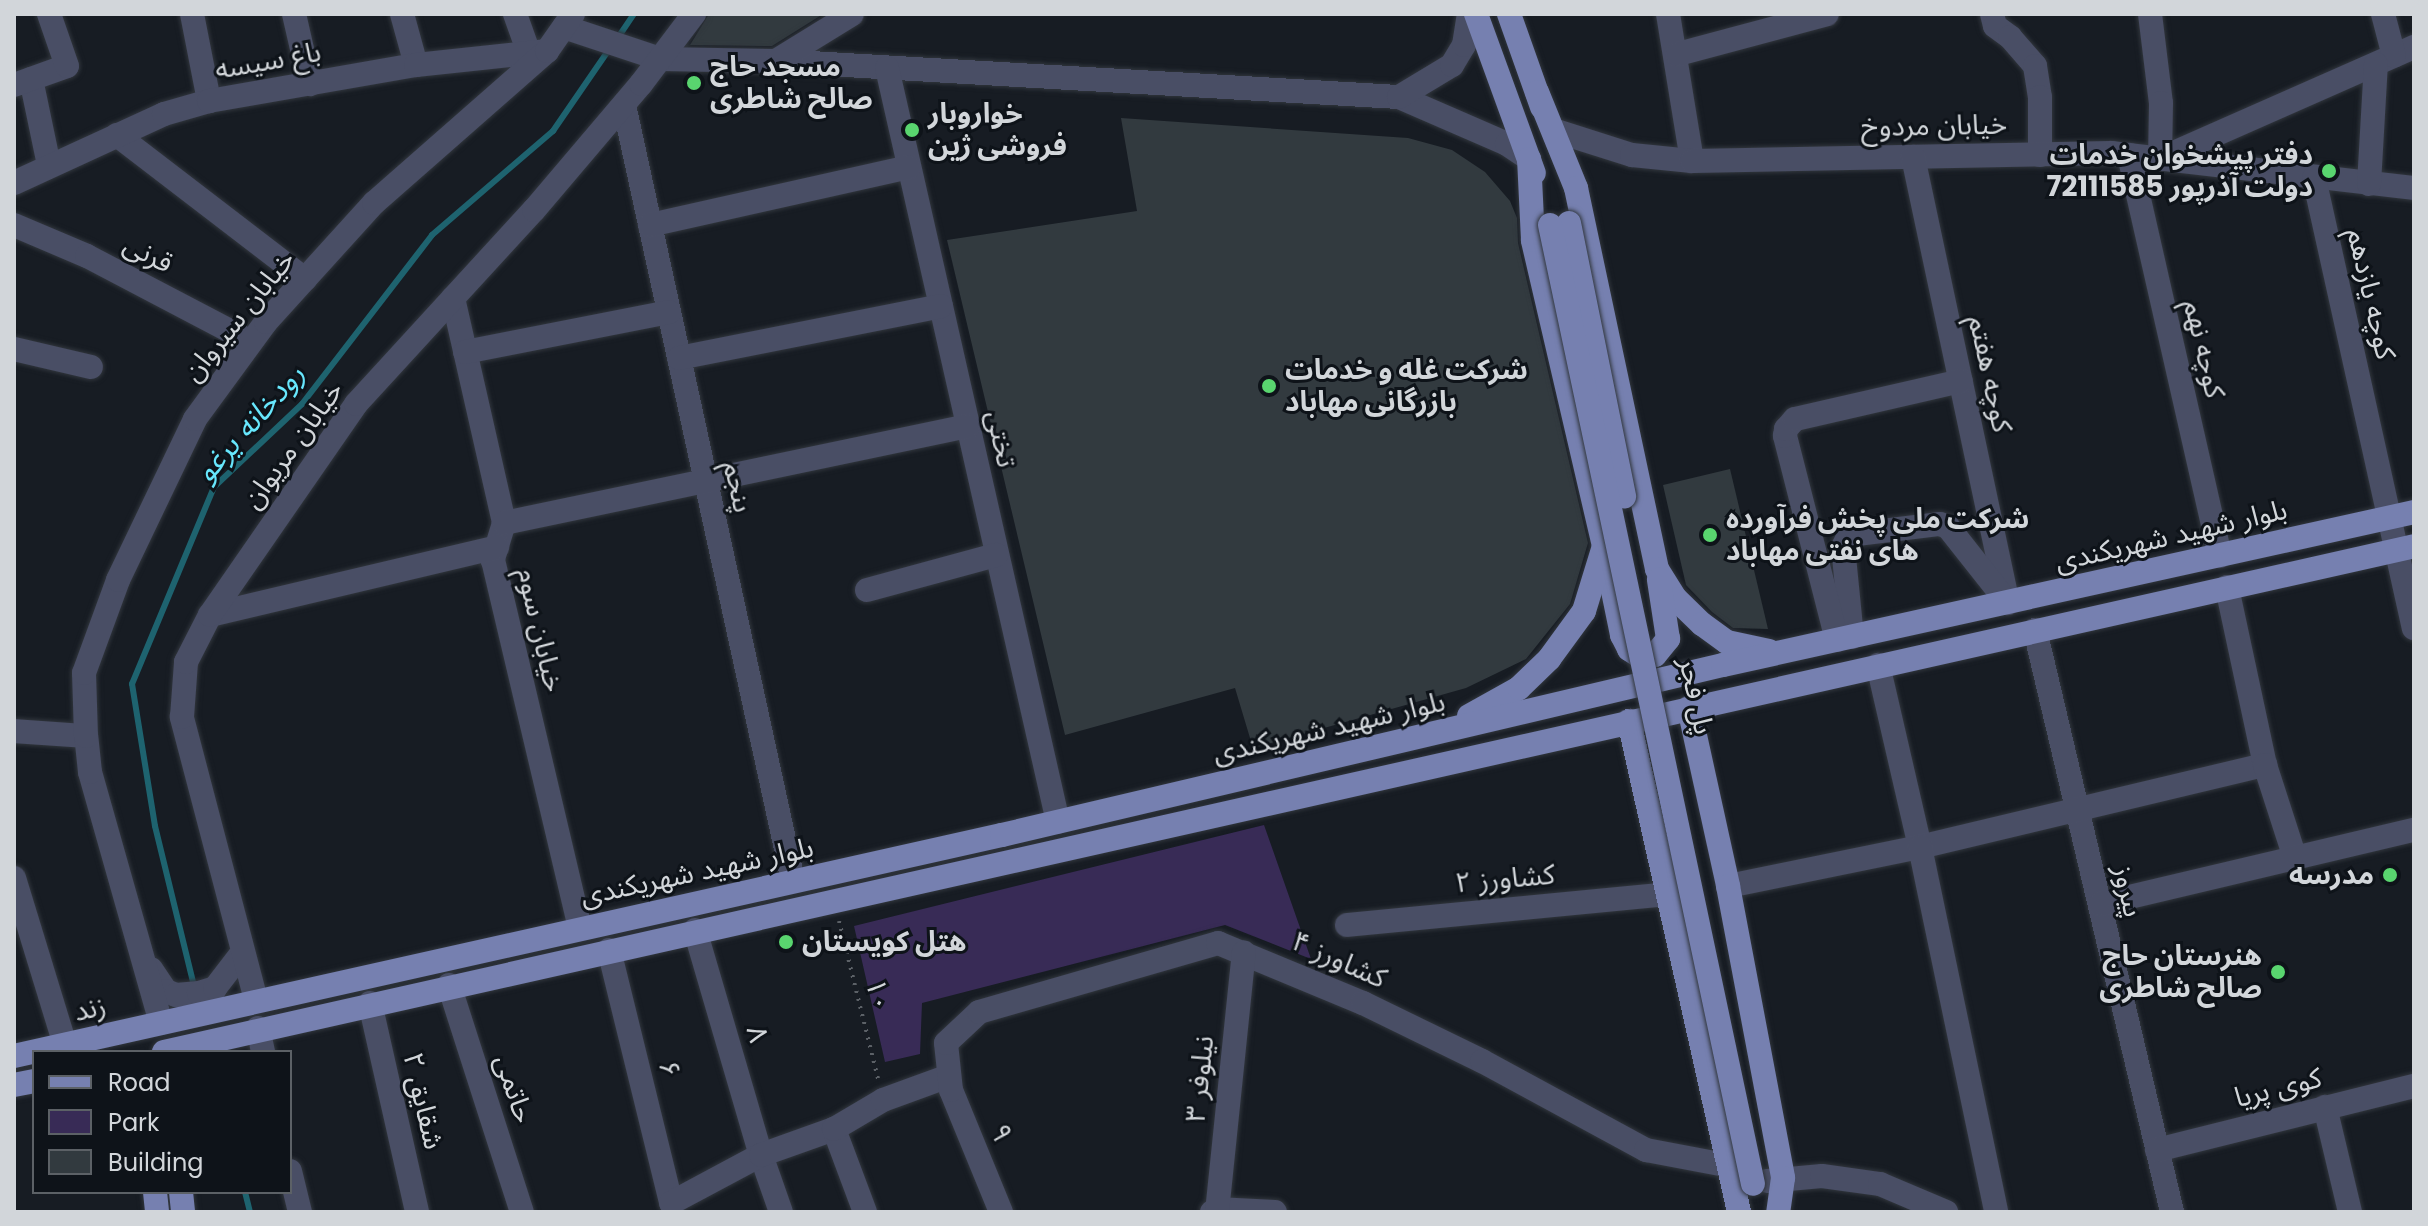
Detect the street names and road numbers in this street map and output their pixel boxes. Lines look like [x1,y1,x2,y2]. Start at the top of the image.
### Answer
street label: باغ سیسه [212,35,324,87]
street label: خیابان مردوخ [1861,108,2007,144]
street label: کوچه یازدهم [2340,225,2402,363]
street label: قرنی [118,227,178,281]
street label: خیابان سیروان [176,244,302,388]
street label: کوچه نهم [2176,297,2232,401]
street label: کوچه هفتم [1961,313,2019,435]
street label: خیابان مریوان [235,375,351,515]
street label: تختی [979,408,1023,470]
street label: پنجم [716,458,760,516]
street label: بلوار شهید شهریکندی [2052,493,2290,579]
street label: خیابان سوم [509,565,571,695]
street label: پل فجر [1671,654,1721,738]
street label: بلوار شهید شهریکندی [1210,685,1448,771]
street label: بلوار شهید شهریکندی [577,831,817,913]
street label: کشاورز ۲ [1454,858,1556,900]
street label: پیروز [2106,862,2150,920]
street label: کشاورز ۴ [1286,924,1392,996]
street label: ۱۰ [858,975,898,1015]
street label: زند [71,989,109,1029]
street label: ۸ [739,1022,775,1046]
street label: نیلوفر ۳ [1179,1034,1221,1124]
street label: شقایق ۲ [396,1049,450,1153]
street label: حاتمی [487,1051,541,1127]
street label: ۶ [651,1057,687,1081]
street label: کوی پریا [2231,1061,2325,1115]
street label: ۹ [982,1119,1020,1147]

